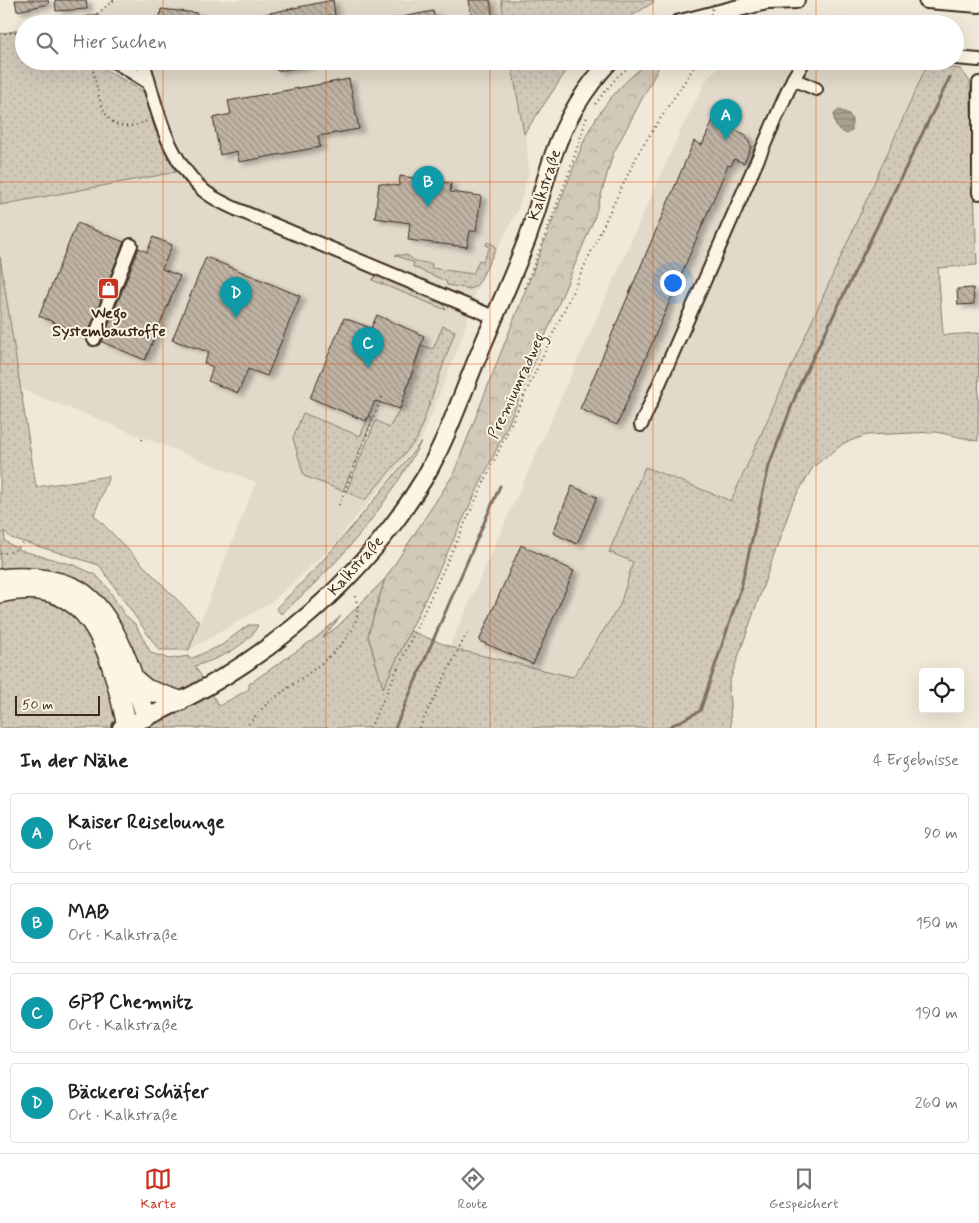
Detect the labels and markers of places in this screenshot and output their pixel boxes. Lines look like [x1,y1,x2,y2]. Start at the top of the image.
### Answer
pin: A [710,99,742,140]
pin: B [412,166,444,207]
shop icon: Wego Systembaustoffe [97,277,121,301]
pin: D [220,277,252,318]
place label: Wego Systembaustoffe [52,303,166,342]
pin: C [352,327,384,368]

